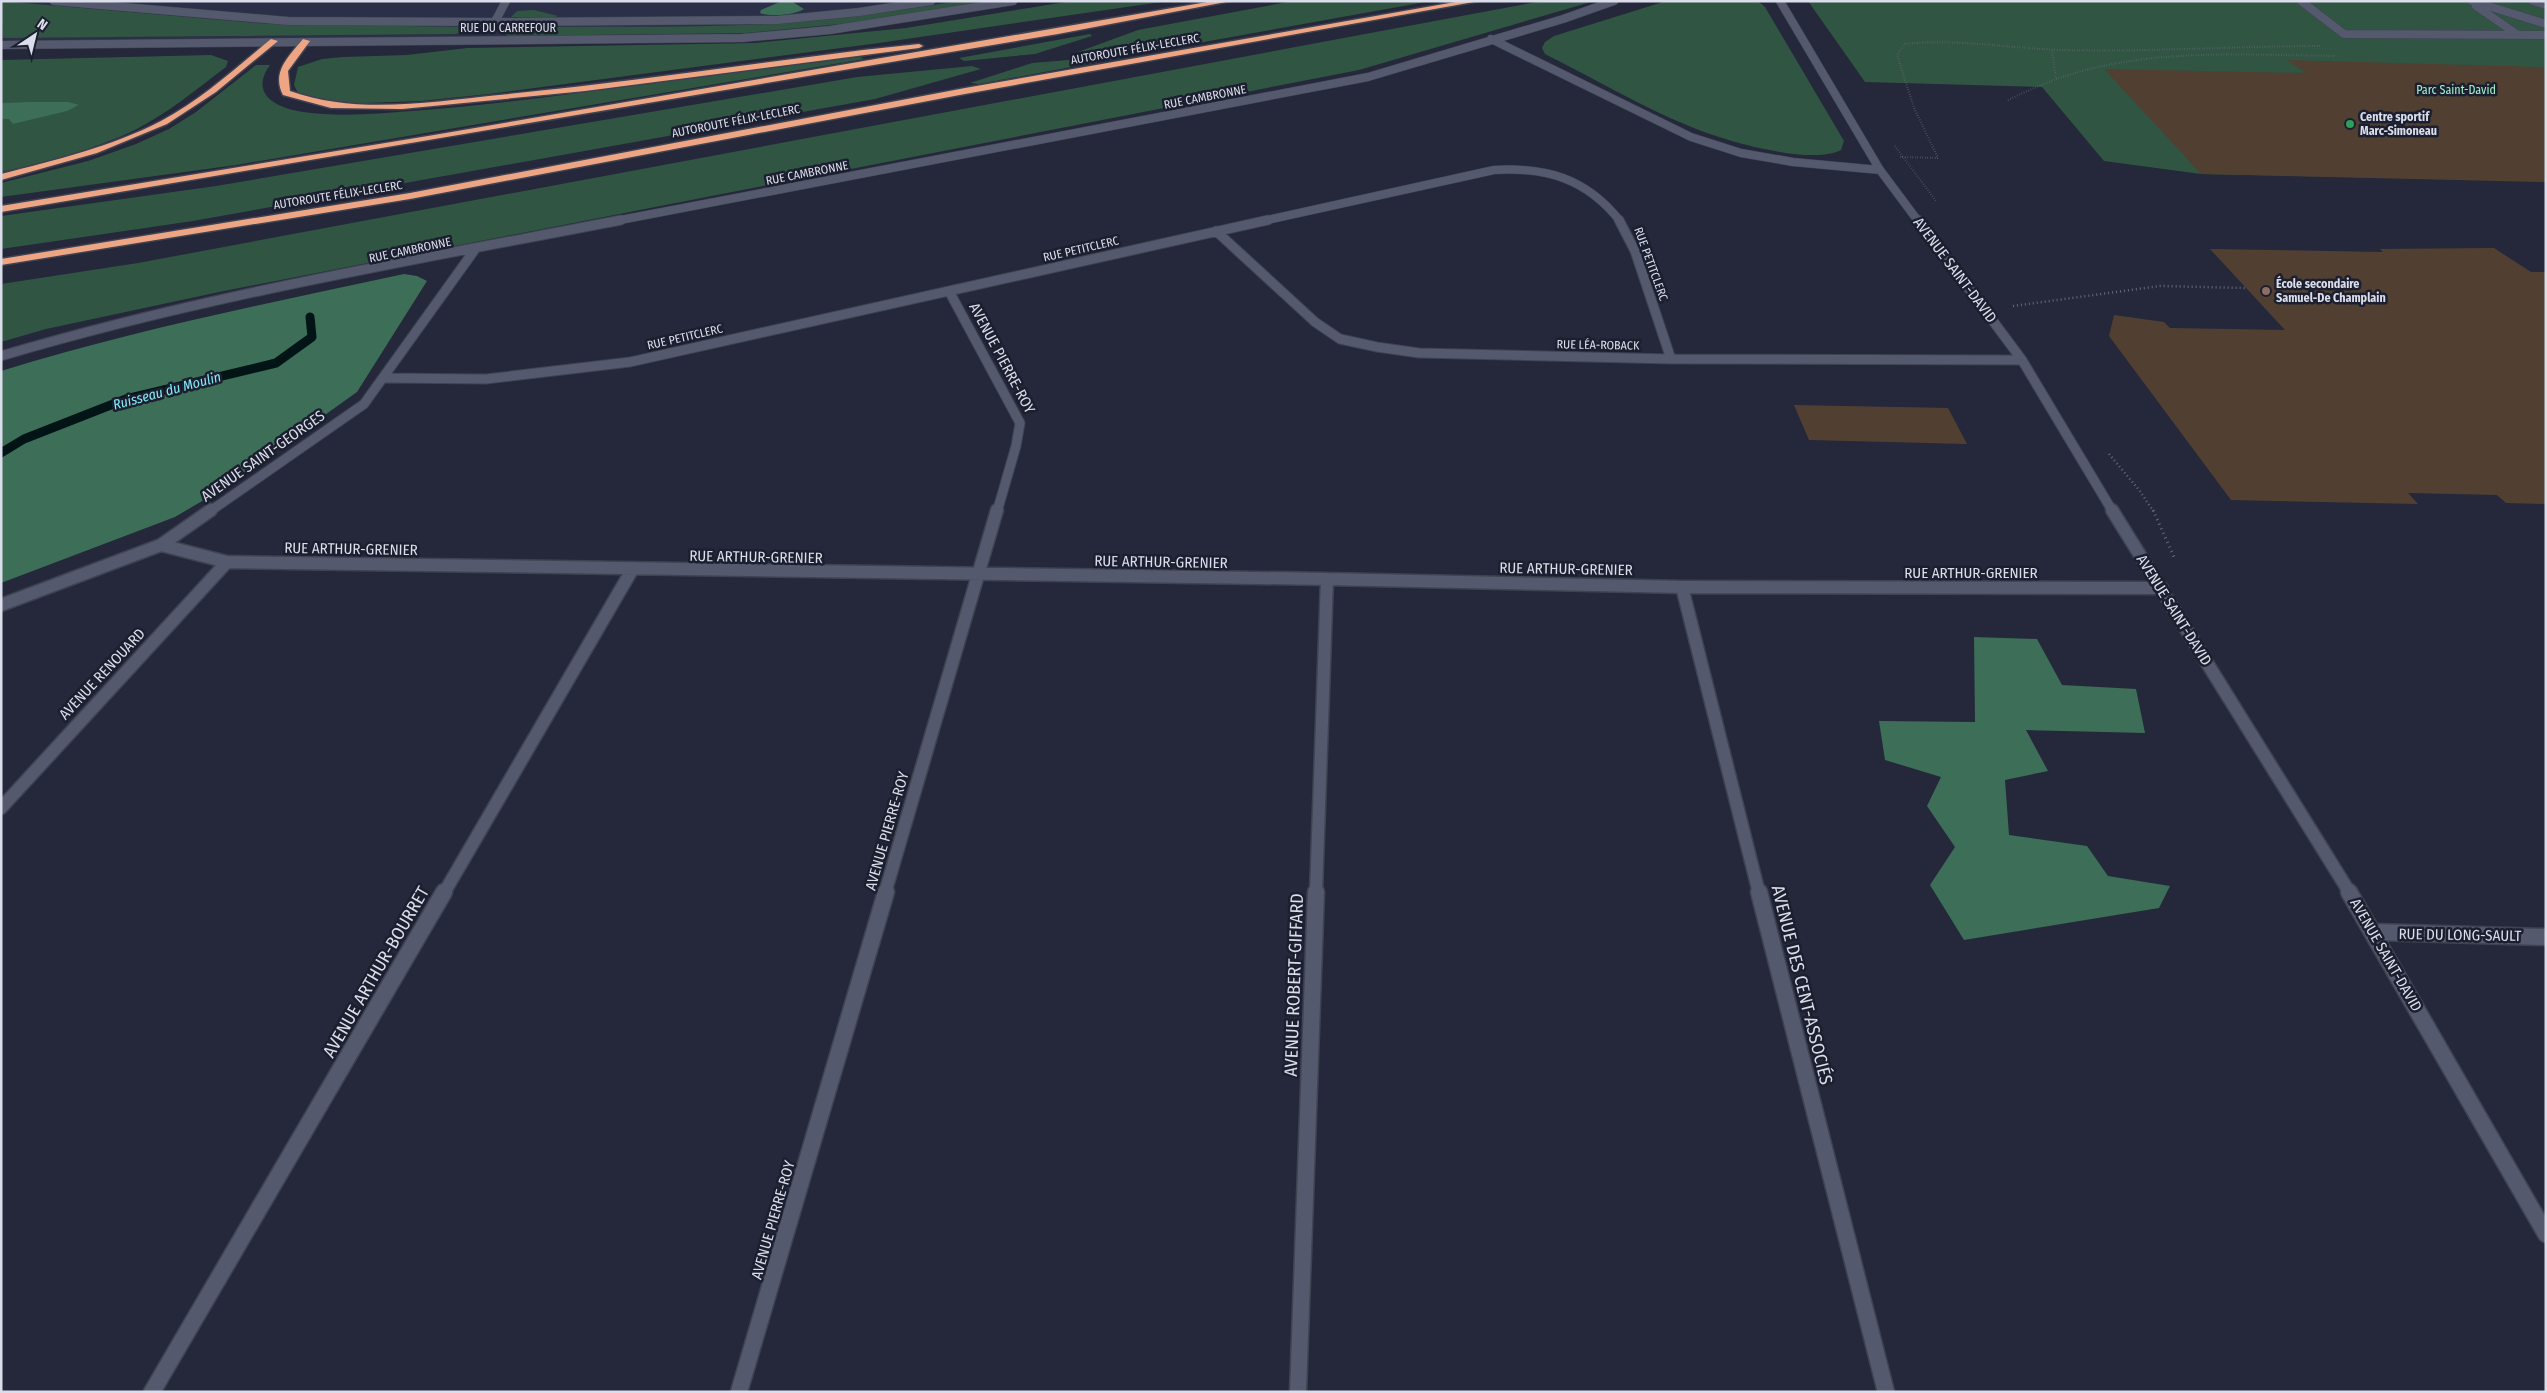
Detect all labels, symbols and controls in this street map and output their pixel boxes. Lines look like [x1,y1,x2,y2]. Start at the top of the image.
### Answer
north arrow [10,10,60,60]
text: N [34,15,50,34]
street label: RUE DU CARREFOUR [460,21,557,35]
street label: AUTOROUTE FÉLIX-LECLERC [1069,30,1200,67]
street label: RUE CAMBRONNE [1163,82,1248,112]
park label: Parc Saint-David [2416,83,2496,97]
street label: AUTOROUTE FÉLIX-LECLERC [670,101,801,140]
place label: Centre sportif Marc-Simoneau [2360,110,2437,138]
marker: Centre sportif Marc-Simoneau [2344,118,2356,130]
street label: RUE CAMBRONNE [765,158,850,188]
street label: AUTOROUTE FÉLIX-LECLERC [272,177,404,212]
street label: AVENUE SAINT-DAVID [1909,214,2001,326]
street label: RUE PETITCLERC [1631,225,1671,303]
street label: RUE PETITCLERC [1042,233,1120,265]
street label: RUE CAMBRONNE [368,234,453,266]
place label: École secondaire Samuel-De Champlain [2276,275,2386,305]
marker: École secondaire Samuel-De Champlain [2260,285,2272,297]
street label: AVENUE PIERRE-ROY [965,300,1039,417]
street label: RUE PETITCLERC [646,321,724,353]
street label: RUE LÉA-ROBACK [1557,336,1640,353]
water label: Ruisseau du Moulin [111,368,223,414]
street label: AVENUE SAINT-GEORGES [198,407,328,505]
street label: RUE ARTHUR-GRENIER [284,539,418,559]
street label: RUE ARTHUR-GRENIER [689,547,823,567]
street label: AVENUE SAINT-DAVID [2133,551,2215,669]
street label: RUE ARTHUR-GRENIER [1094,552,1228,572]
street label: RUE ARTHUR-GRENIER [1499,559,1633,579]
street label: RUE ARTHUR-GRENIER [1904,564,2038,582]
street label: AVENUE RENOUARD [55,625,149,723]
street label: AVENUE PIERRE-ROY [861,769,913,892]
street label: AVENUE ARTHUR-BOURRET [318,882,434,1061]
street label: AVENUE DES CENT-ASSOCIÉS [1767,883,1838,1087]
street label: AVENUE ROBERT-GIFFARD [1280,893,1308,1077]
street label: AVENUE SAINT-DAVID [2346,895,2426,1015]
street label: RUE DU LONG-SAULT [2398,925,2522,945]
street label: AVENUE PIERRE-ROY [747,1158,799,1281]

